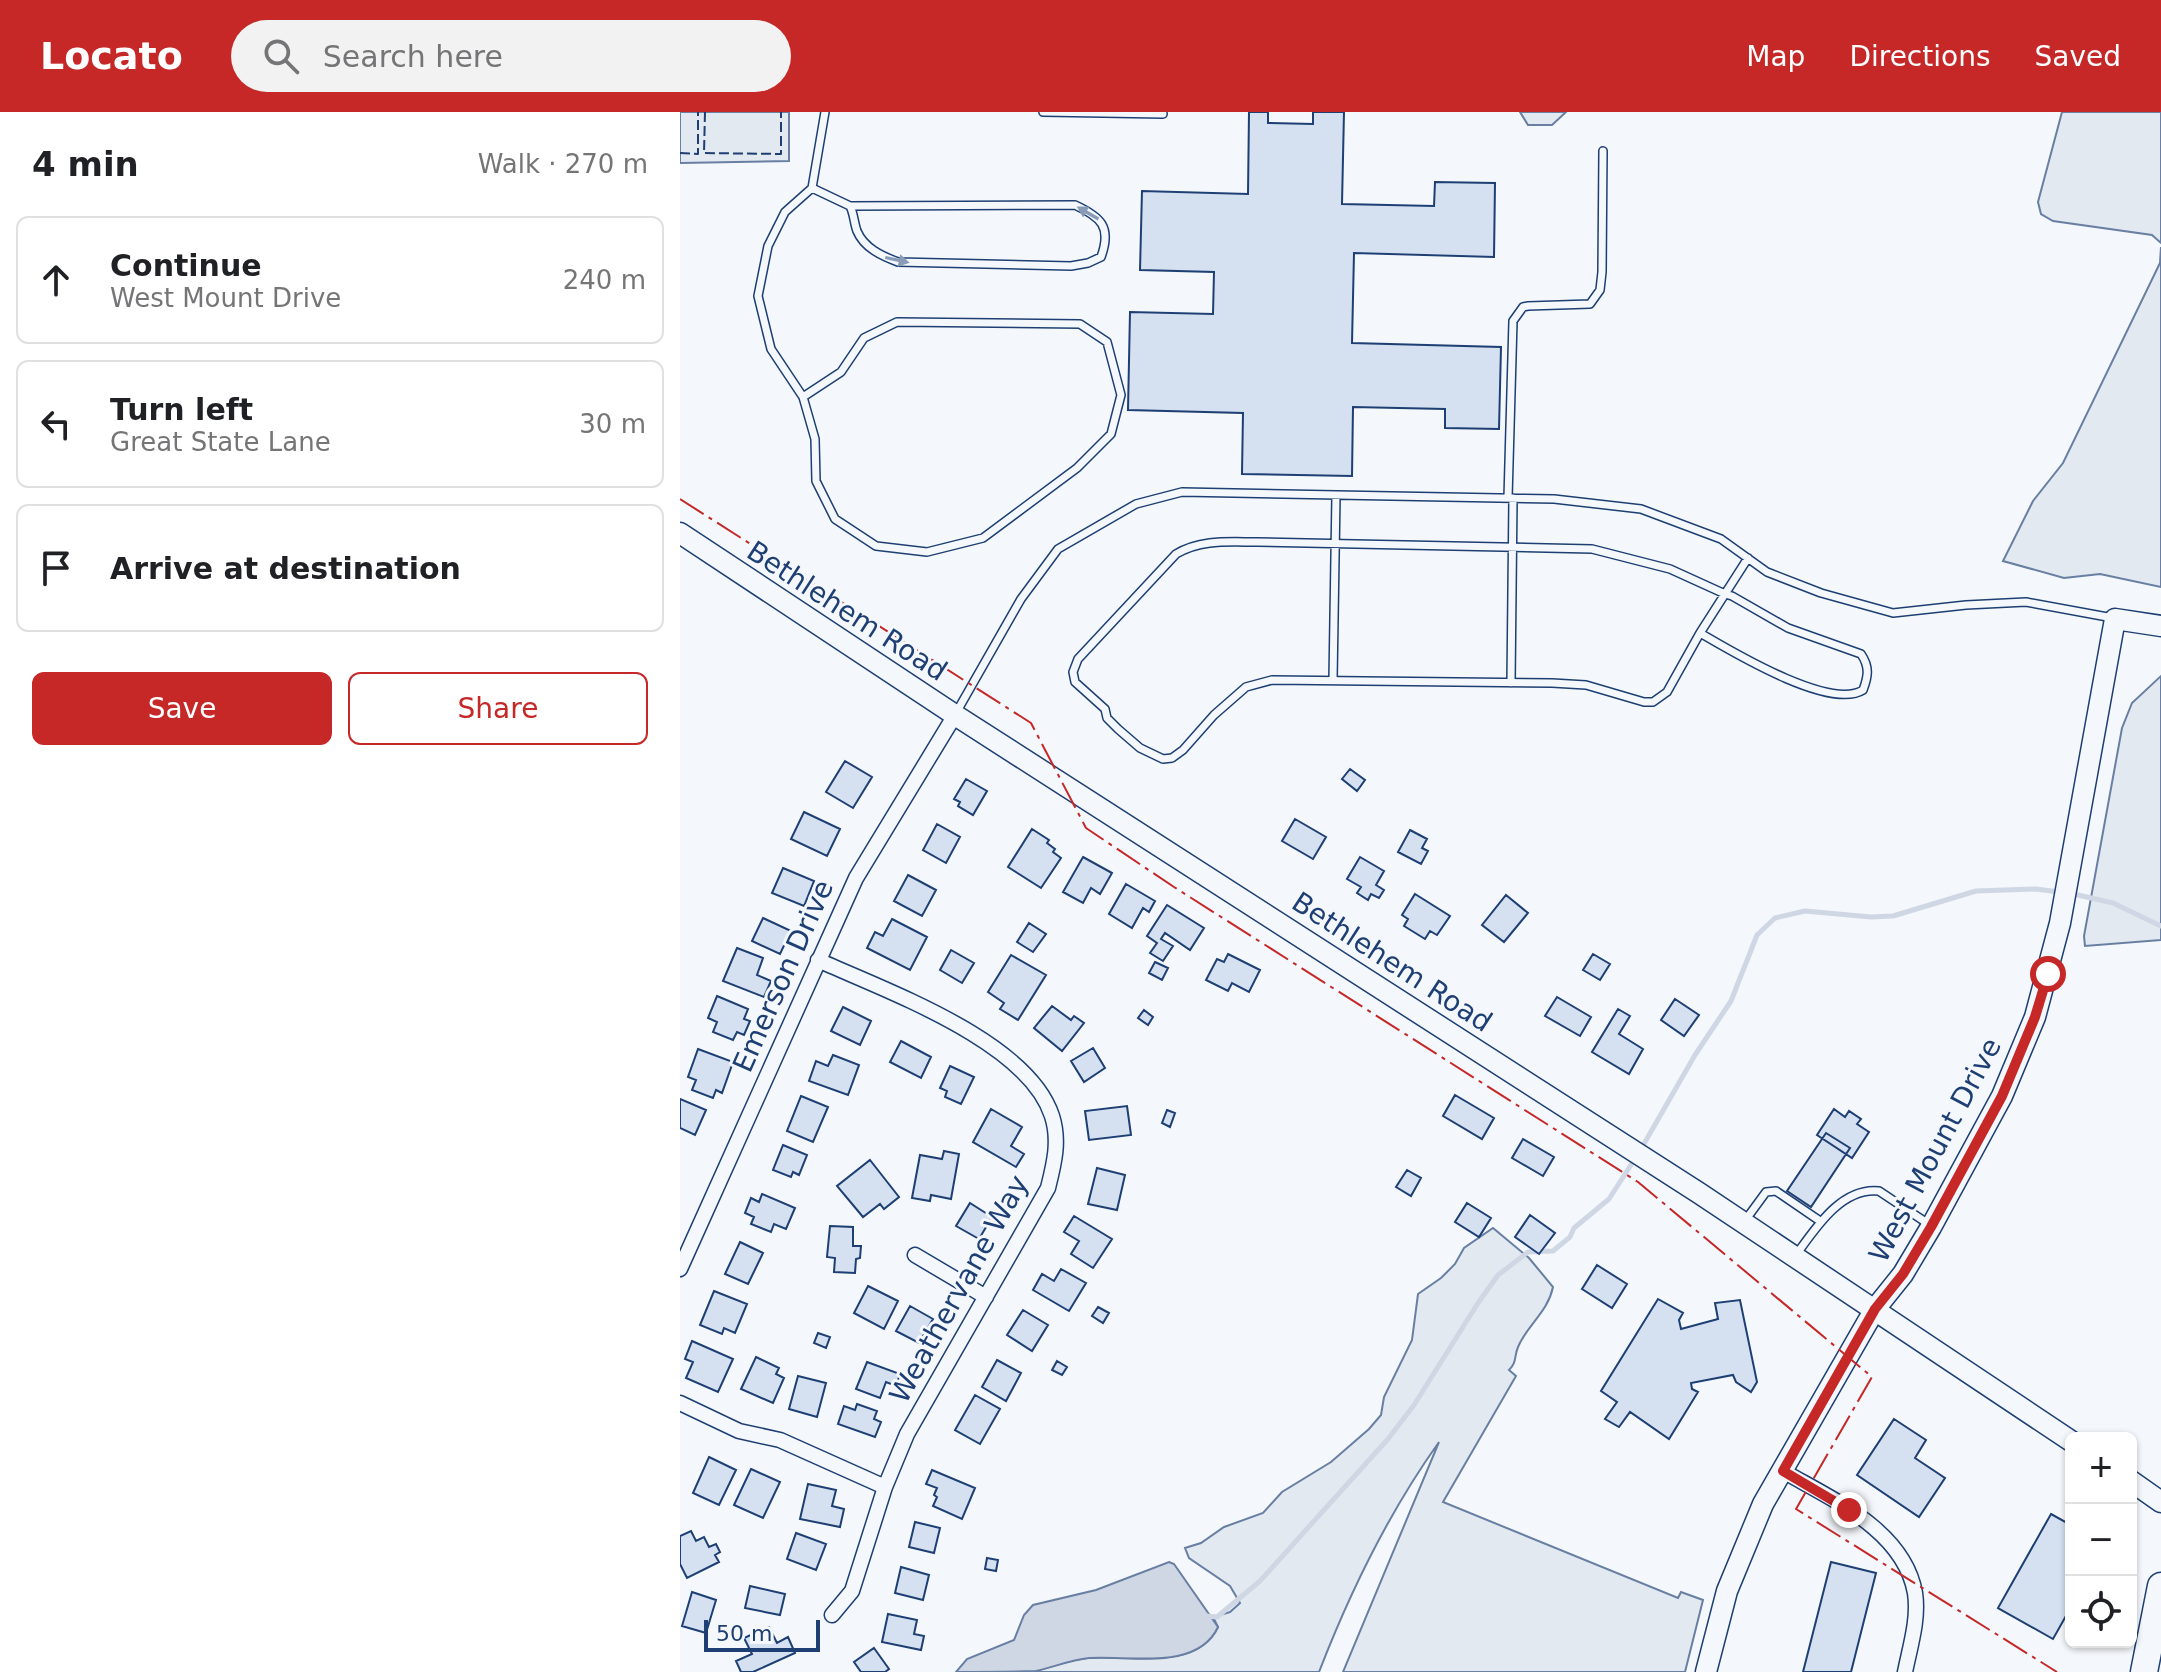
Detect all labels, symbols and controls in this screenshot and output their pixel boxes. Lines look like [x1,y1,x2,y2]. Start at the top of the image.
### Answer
search box [231,20,791,92]
text: Locato [40,34,183,78]
icon: search [259,34,303,78]
text: Search here [323,39,503,74]
text: Map [1746,40,1805,73]
text: Directions [1849,40,1990,73]
text: Saved [2034,40,2121,73]
text: 4 min [32,144,139,184]
text: Walk · 270 m [478,149,648,179]
one-way arrow [1077,206,1099,220]
text: Continue [110,248,262,283]
one-way arrow [884,254,909,266]
icon: ahead [34,258,78,302]
text: 240 m [563,265,646,295]
text: West Mount Drive [110,283,341,313]
text: Turn left [110,392,253,427]
icon: left [34,402,78,446]
text: 30 m [579,409,646,439]
text: Great State Lane [110,427,331,457]
street label: Bethlehem Road [741,534,953,688]
icon: arrive [34,546,78,590]
text: Arrive at destination [110,551,461,586]
button: Save [32,672,332,745]
button: Share [348,672,648,745]
street label: Emerson Drive [726,875,840,1077]
street label: Bethlehem Road [1286,885,1498,1039]
route start [2030,956,2066,992]
street label: West Mount Drive [1862,1032,2008,1268]
street label: Weathervane Way [883,1169,1035,1409]
map controls [2065,1432,2137,1648]
button: + [2065,1432,2137,1504]
route end [1831,1492,1867,1528]
button: − [2065,1504,2137,1576]
button: locate [2065,1576,2137,1648]
scale bar [704,1616,820,1652]
text: 50 m [716,1621,772,1646]

